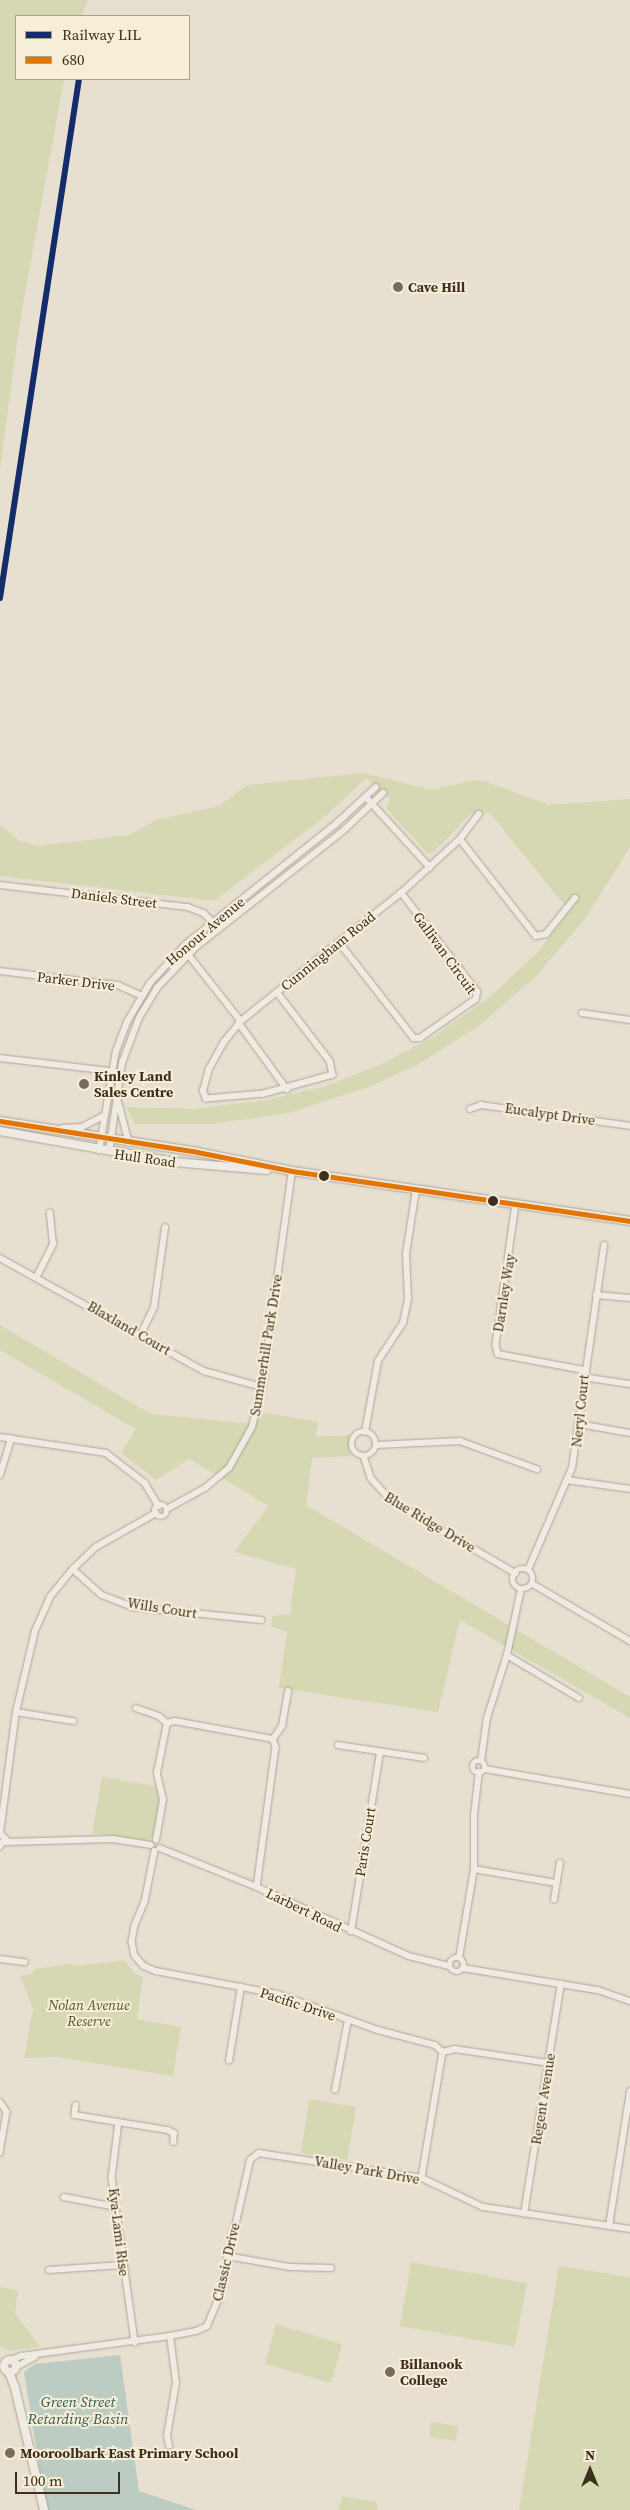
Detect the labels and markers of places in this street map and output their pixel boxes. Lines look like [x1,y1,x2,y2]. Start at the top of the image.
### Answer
place label: Cave Hill [408,279,465,295]
marker: Cave Hill [392,281,404,293]
place label: Kinley Land Sales Centre [94,1068,173,1100]
marker: Kinley Land Sales Centre [78,1078,90,1090]
unlabelled marker [319,1171,329,1181]
unlabelled marker [488,1196,498,1206]
place label: Billanook College [400,2356,463,2388]
marker: Billanook College [384,2366,396,2378]
place label: Mooroolbark East Primary School [20,2445,238,2461]
marker: Mooroolbark East Primary School [4,2447,16,2459]

